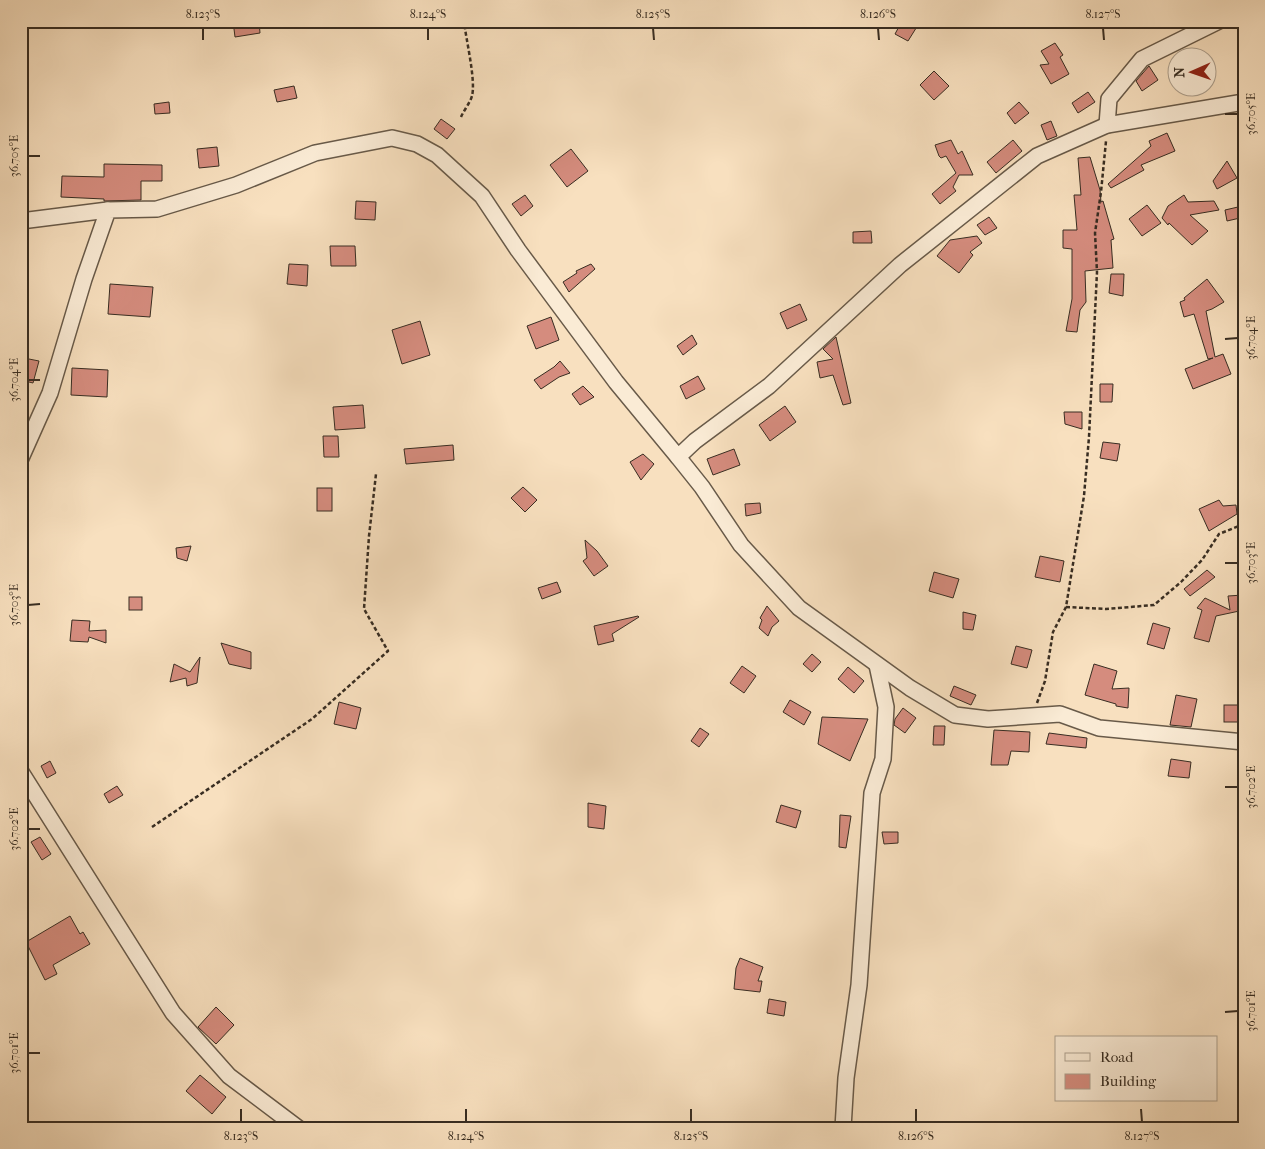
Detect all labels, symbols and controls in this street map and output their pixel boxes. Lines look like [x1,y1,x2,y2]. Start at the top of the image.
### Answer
text: 8.123°S [186,7,220,21]
text: 8.124°S [410,7,446,21]
text: 8.125°S [636,7,670,21]
text: 8.126°S [860,7,896,21]
text: 8.127°S [1085,7,1121,21]
north arrow [1168,48,1218,98]
text: N [1171,66,1188,78]
text: 36.705°E [1244,93,1258,135]
text: 36.705°E [7,135,21,177]
text: 36.704°E [1244,316,1258,360]
text: 36.704°E [7,358,21,402]
text: 36.703°E [1244,542,1258,584]
text: 36.703°E [7,584,21,626]
text: 36.702°E [1244,765,1258,809]
text: 36.702°E [7,807,21,851]
text: 36.701°E [1244,990,1258,1032]
text: 36.701°E [7,1032,21,1074]
legend [1055,1036,1218,1102]
text: Road [1100,1048,1134,1066]
text: Building [1100,1072,1157,1090]
text: 8.123°S [224,1129,258,1143]
text: 8.124°S [448,1129,484,1143]
text: 8.125°S [674,1129,708,1143]
text: 8.126°S [898,1129,934,1143]
text: 8.127°S [1124,1129,1160,1143]

